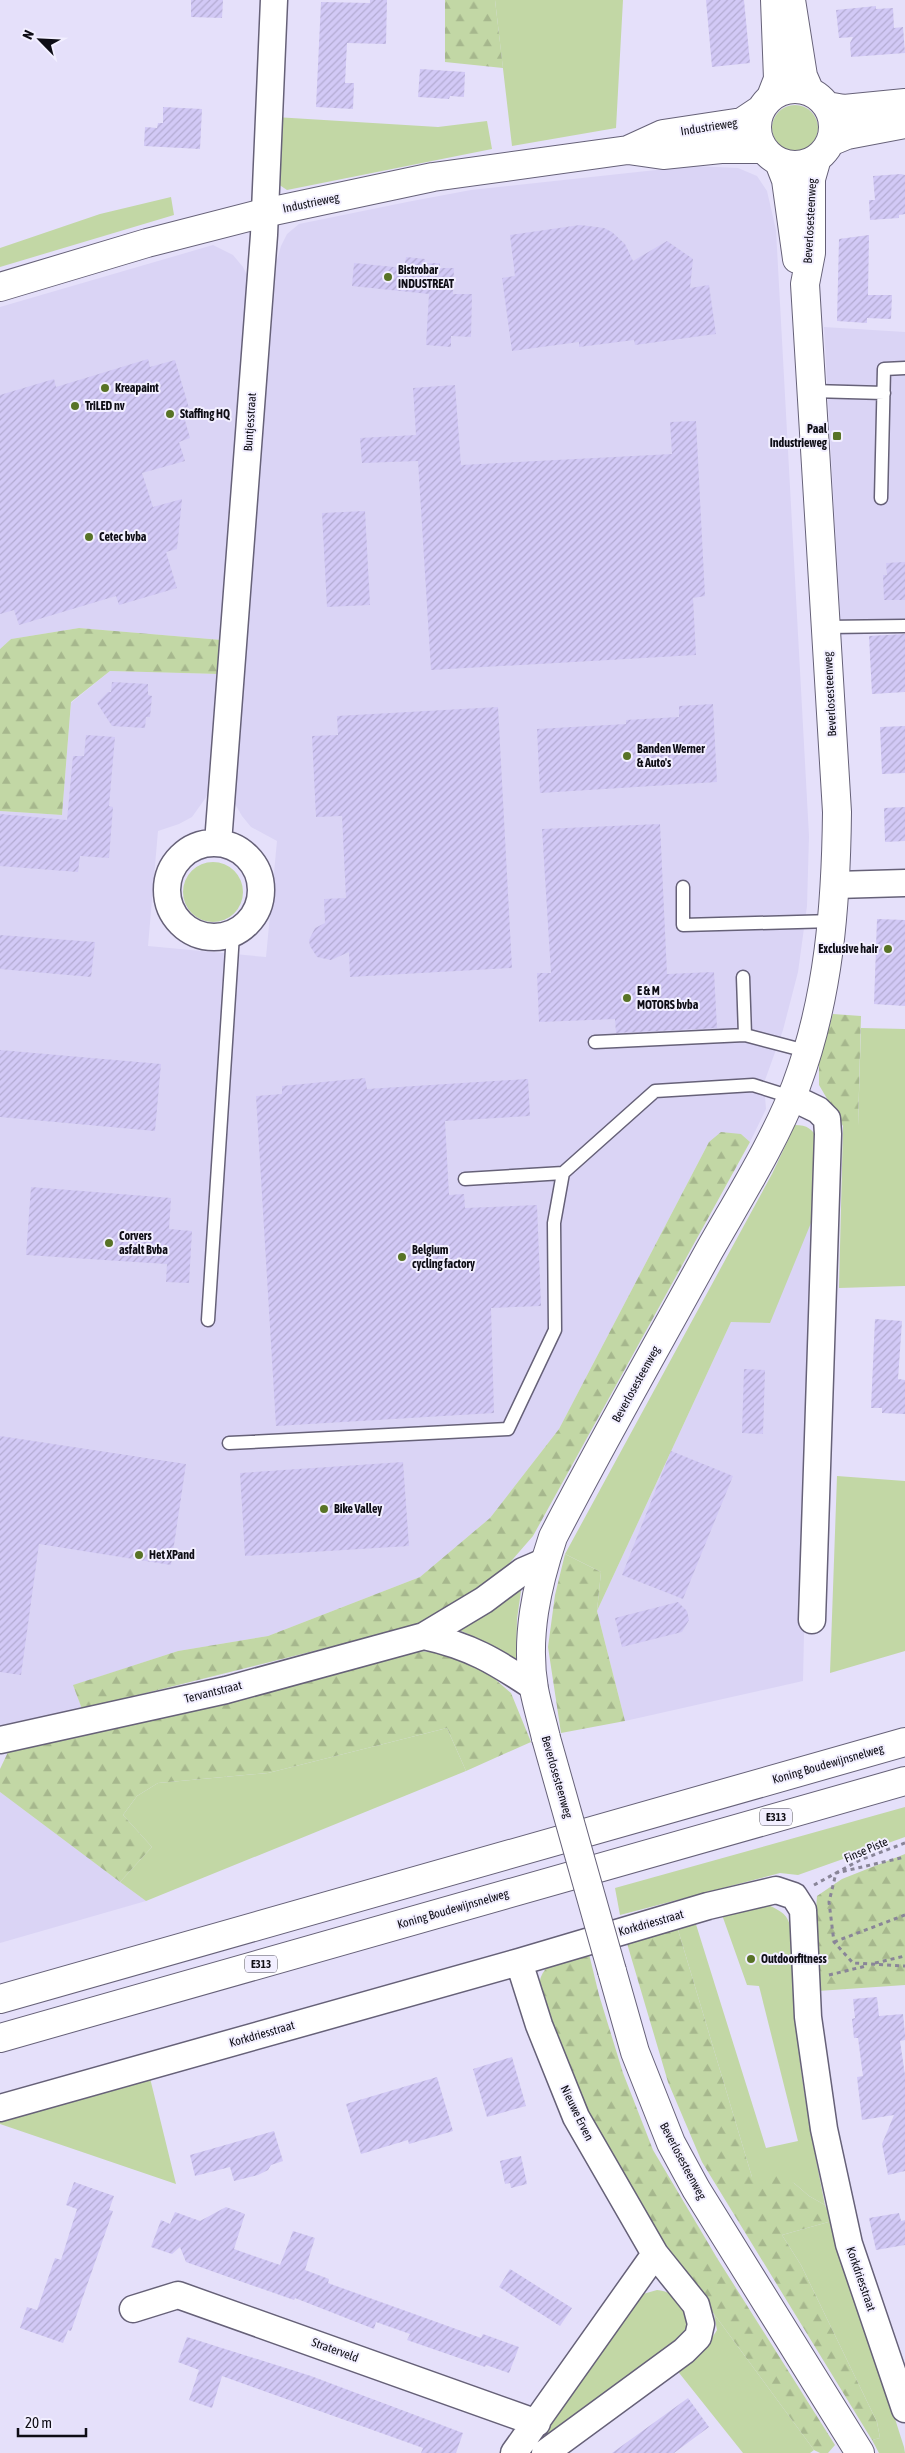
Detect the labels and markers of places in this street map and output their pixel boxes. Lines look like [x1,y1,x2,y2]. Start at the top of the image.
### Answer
place label: Bistrobar INDUSTREAT [398,263,455,291]
marker: Bistrobar INDUSTREAT [382,271,394,283]
place label: Kreapaint [115,381,159,395]
marker: Kreapaint [99,382,111,394]
place label: TriLED nv [85,399,125,413]
marker: TriLED nv [69,400,81,412]
place label: Staffing HQ [180,407,230,421]
marker: Staffing HQ [164,408,176,420]
place label: Paal Industrieweg [770,422,828,450]
marker: Paal Industrieweg [831,430,843,442]
place label: Cetec bvba [99,530,147,544]
marker: Cetec bvba [83,531,95,543]
place label: Banden Werner & Auto's [637,742,705,770]
marker: Banden Werner & Auto's [621,750,633,762]
place label: Exclusive hair [818,942,878,956]
marker: Exclusive hair [882,943,894,955]
place label: E & M MOTORS bvba [637,984,699,1012]
marker: E & M MOTORS bvba [621,992,633,1004]
place label: Corvers asfalt Bvba [119,1229,168,1257]
marker: Corvers asfalt Bvba [103,1237,115,1249]
place label: Belgium cycling factory [412,1243,475,1271]
marker: Belgium cycling factory [396,1251,408,1263]
place label: Bike Valley [334,1502,382,1516]
marker: Bike Valley [318,1503,330,1515]
place label: Het XPand [149,1548,195,1562]
marker: Het XPand [133,1549,145,1561]
place label: Outdoorfitness [761,1952,828,1966]
marker: Outdoorfitness [745,1953,757,1965]

